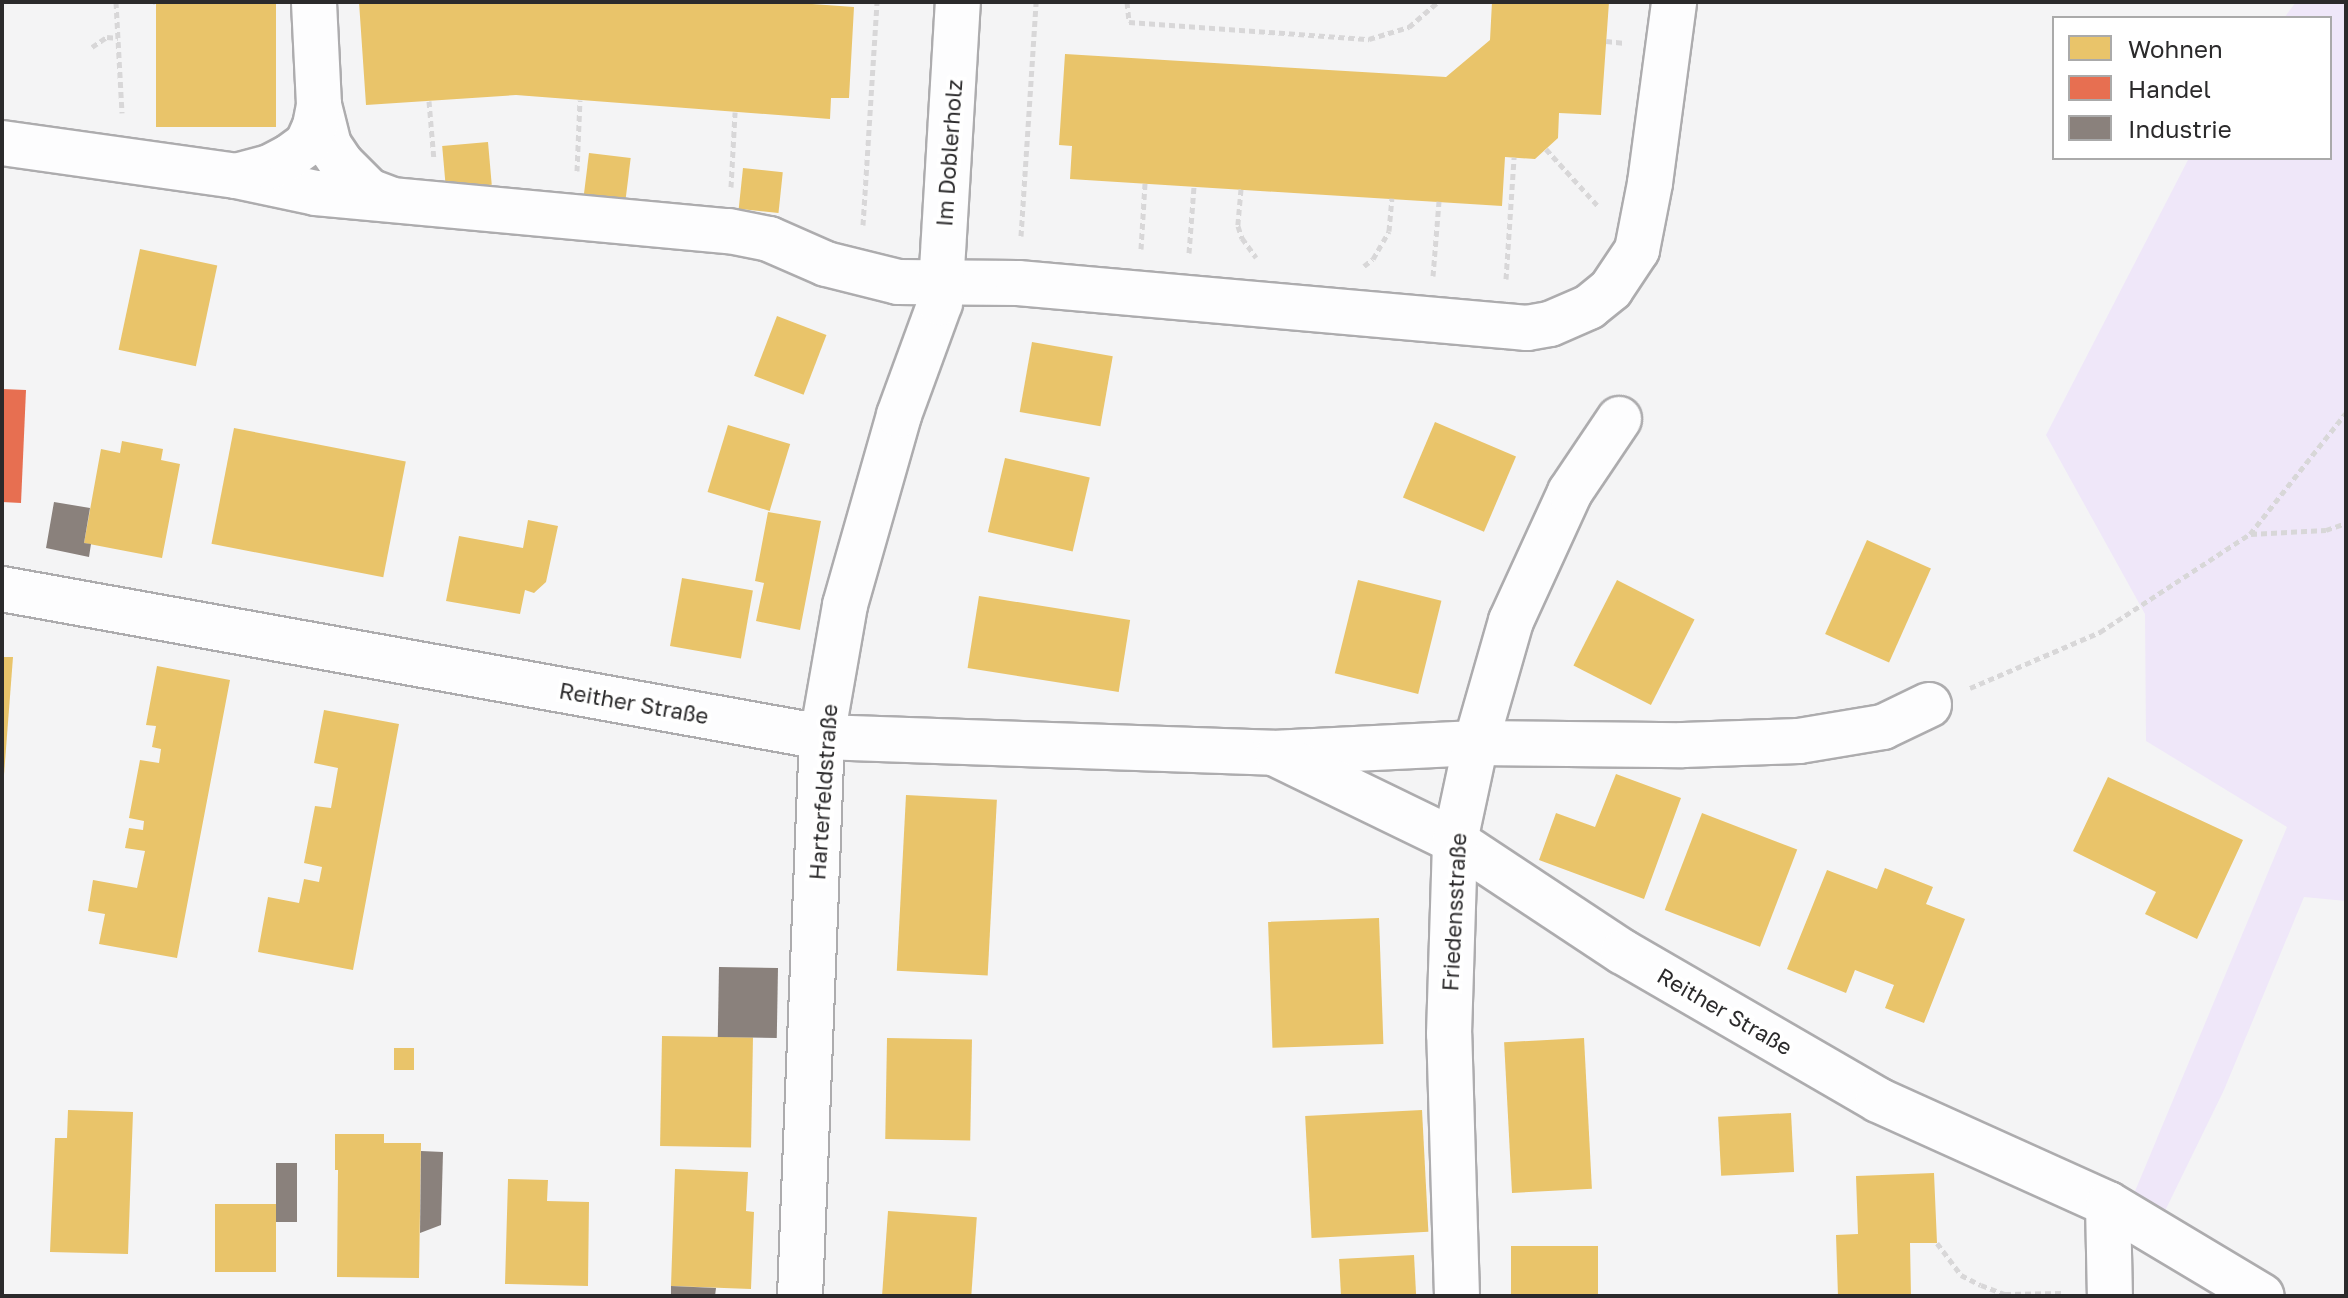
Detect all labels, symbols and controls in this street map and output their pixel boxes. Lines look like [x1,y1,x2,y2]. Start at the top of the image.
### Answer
legend [2052,16,2332,160]
text: Wohnen [2128,34,2223,63]
text: Handel [2128,74,2211,103]
street label: Im Doblerholz [931,79,967,227]
text: Industrie [2128,114,2232,143]
street label: Reither Straße [557,677,711,729]
street label: Harterfeldstraße [804,703,842,881]
street label: Friedensstraße [1437,832,1471,992]
street label: Reither Straße [1653,962,1797,1060]

